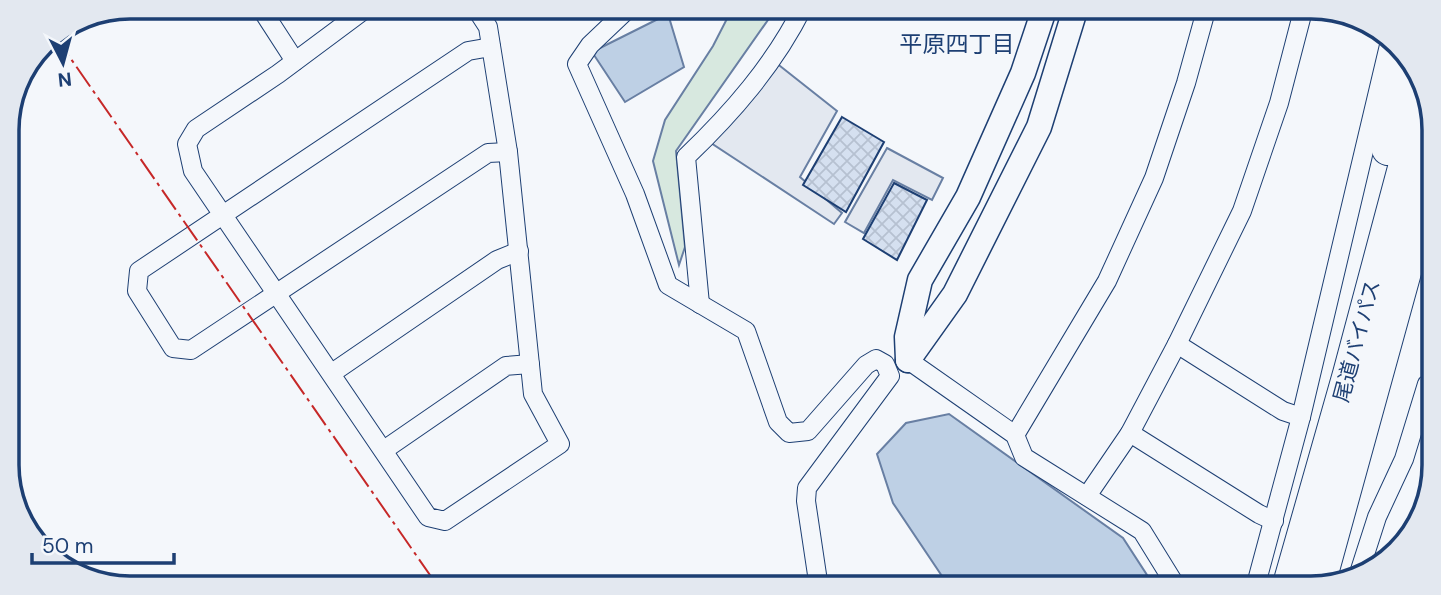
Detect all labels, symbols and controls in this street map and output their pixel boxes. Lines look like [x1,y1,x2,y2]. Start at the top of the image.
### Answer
north arrow [28,28,98,98]
district label: 平原四丁目 [900,29,1015,59]
text: N [57,66,73,93]
street label: 尾道バイパス [1327,277,1387,405]
scale bar [32,522,173,566]
text: 50 m [42,532,93,560]

